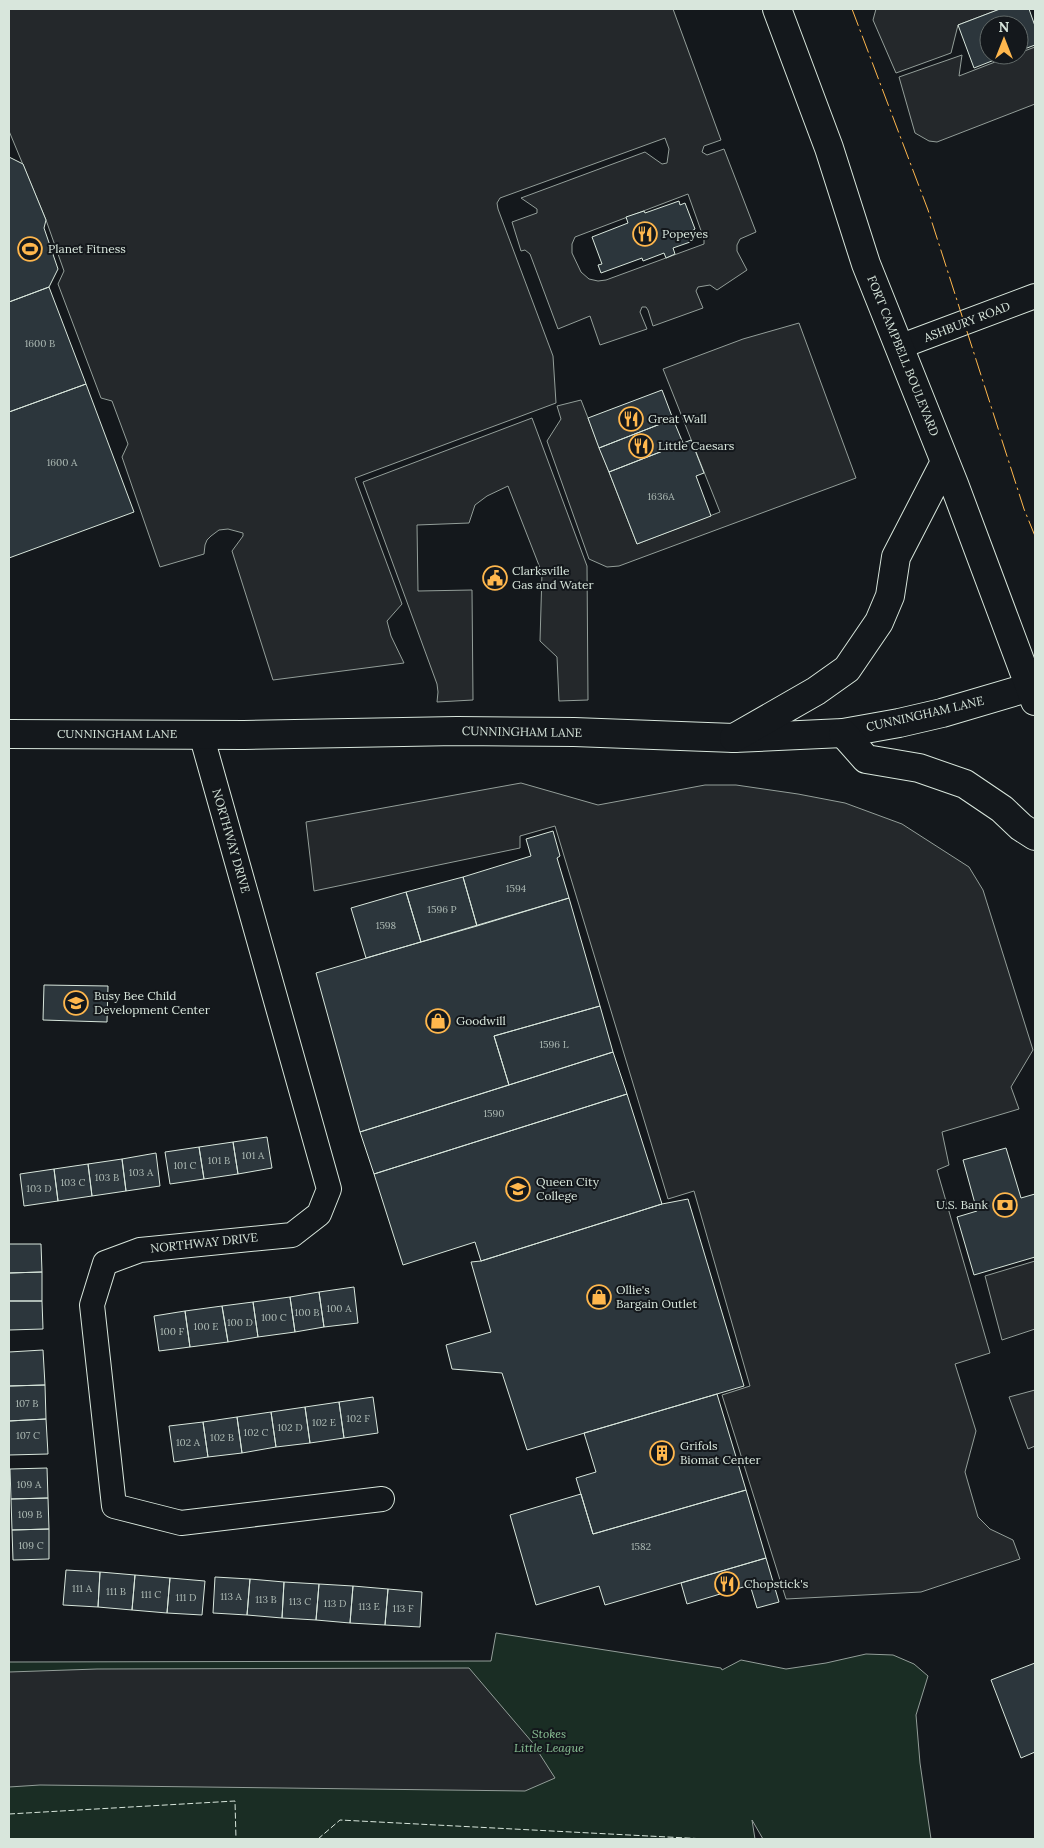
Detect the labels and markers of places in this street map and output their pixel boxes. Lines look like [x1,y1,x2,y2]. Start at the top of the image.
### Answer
restaurant icon: Popeyes [632,221,658,247]
place label: Popeyes [662,226,709,241]
sports icon: Planet Fitness [17,236,43,262]
place label: Planet Fitness [48,241,126,256]
restaurant icon: Great Wall [618,406,644,432]
place label: Great Wall [648,411,707,426]
restaurant icon: Little Caesars [628,433,654,459]
place label: Little Caesars [658,438,735,453]
place label: Clarksville Gas and Water [512,563,595,592]
public building icon: Clarksville Gas and Water [482,565,508,591]
place label: Busy Bee Child Development Center [94,988,211,1017]
school or university icon: Busy Bee Child Development Center [63,990,89,1016]
shop icon: Goodwill [425,1008,451,1034]
place label: Goodwill [456,1013,506,1028]
place label: Queen City College [536,1174,600,1203]
school or university icon: Queen City College [505,1176,531,1202]
bank icon: U.S. Bank [992,1192,1018,1218]
place label: U.S. Bank [936,1197,989,1212]
place label: Ollie's Bargain Outlet [616,1282,697,1311]
shop icon: Ollie's Bargain Outlet [586,1284,612,1310]
place label: Grifols Biomat Center [680,1438,762,1467]
building icon: Grifols Biomat Center [649,1440,675,1466]
restaurant icon: Chopstick's [714,1571,740,1597]
place label: Chopstick's [744,1576,809,1591]

